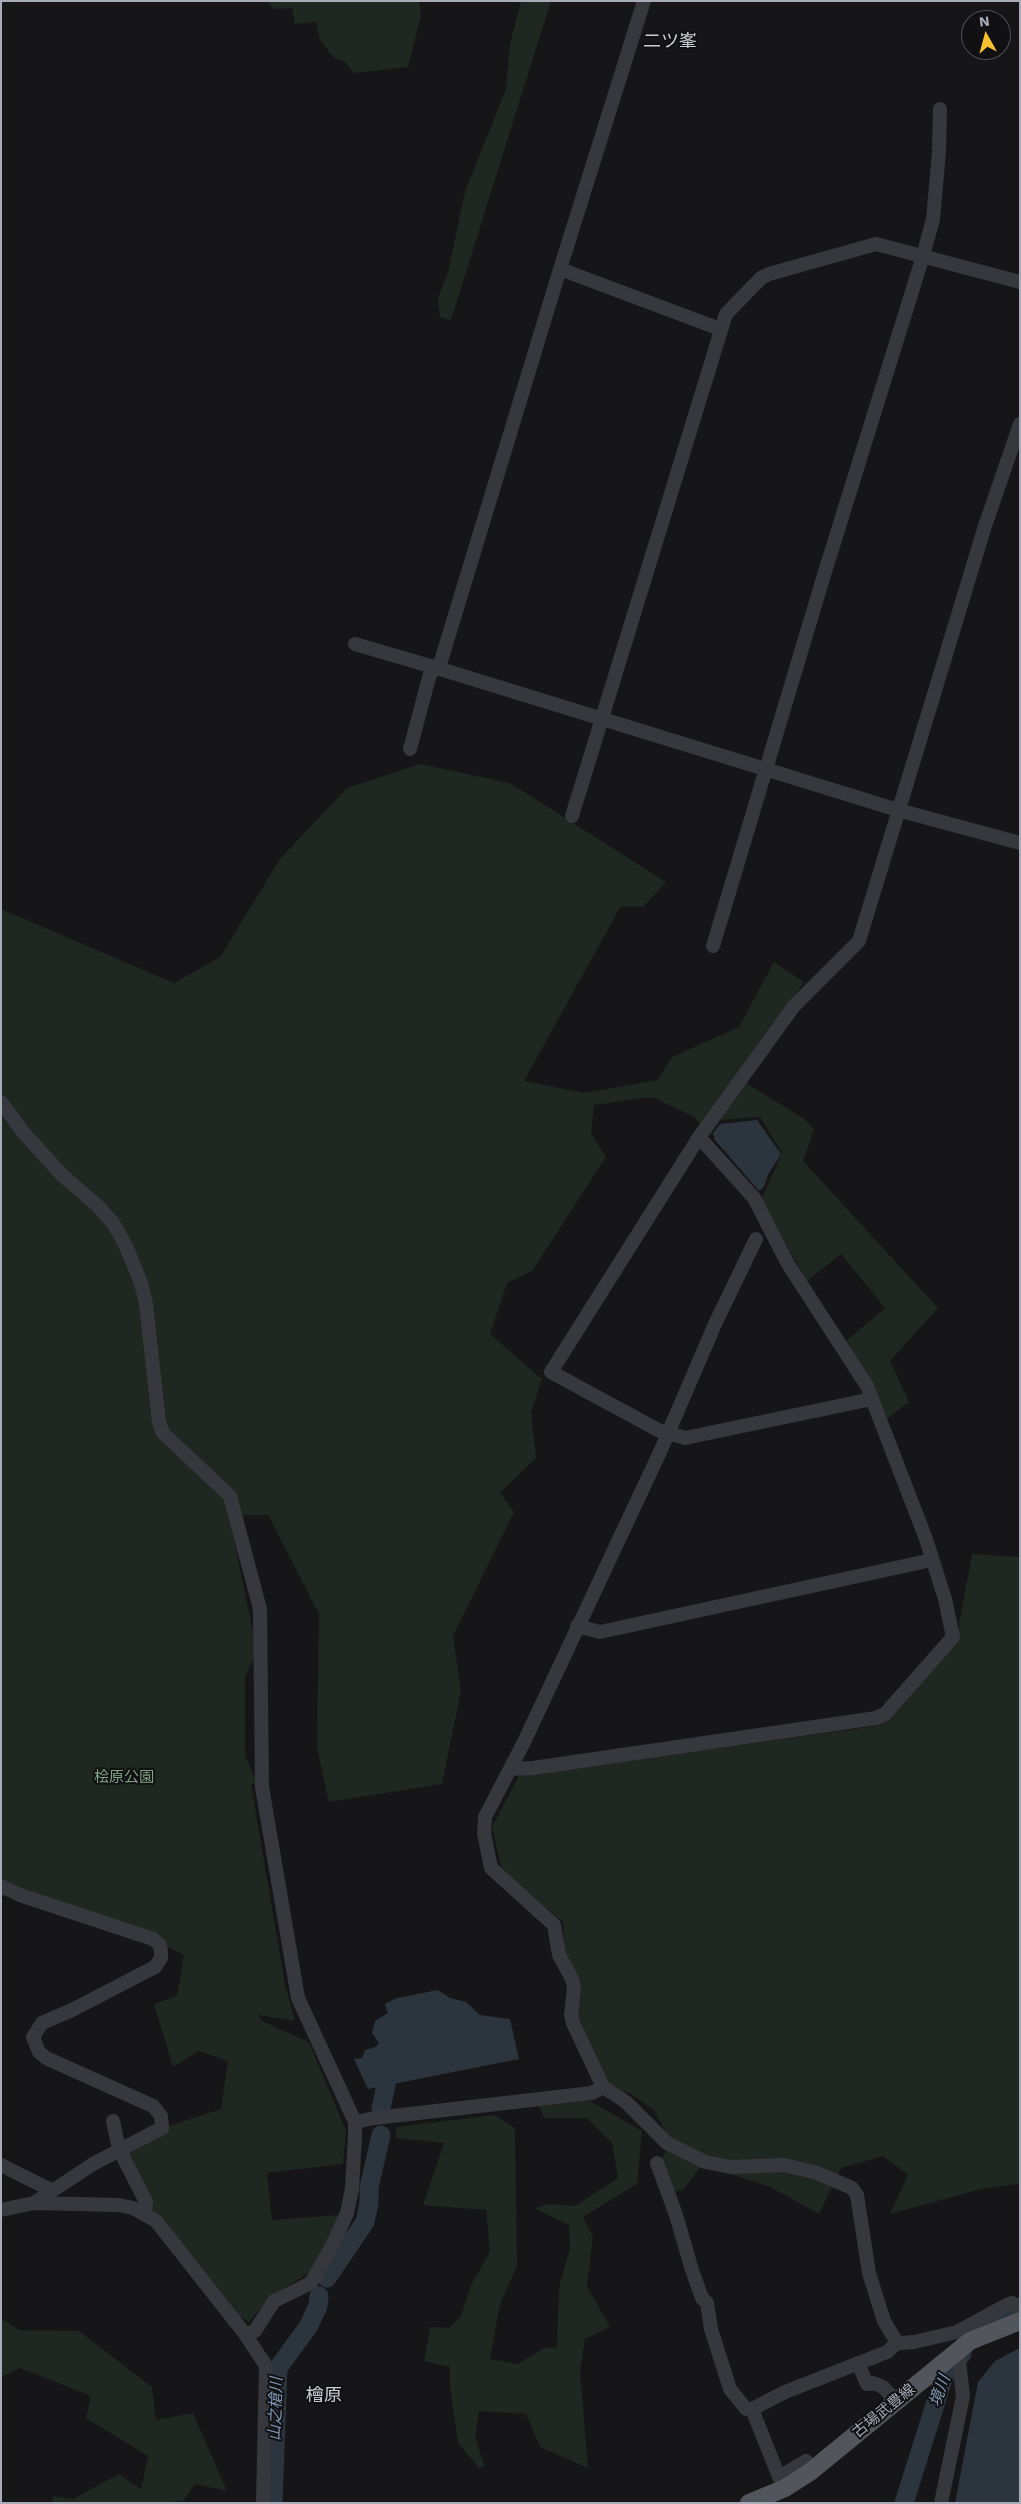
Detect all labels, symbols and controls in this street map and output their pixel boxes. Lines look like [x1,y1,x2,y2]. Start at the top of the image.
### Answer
north arrow [961,10,1011,60]
text: N [978,13,990,30]
district label: 二ツ峯 [643,31,697,53]
park label: 桧原公園 [94,1769,154,1787]
water label: 境川 [926,2373,954,2409]
water label: 山之槍川 [265,2377,287,2441]
street label: 古場武豊線 [849,2380,919,2442]
district label: 檜原 [306,2385,342,2407]

